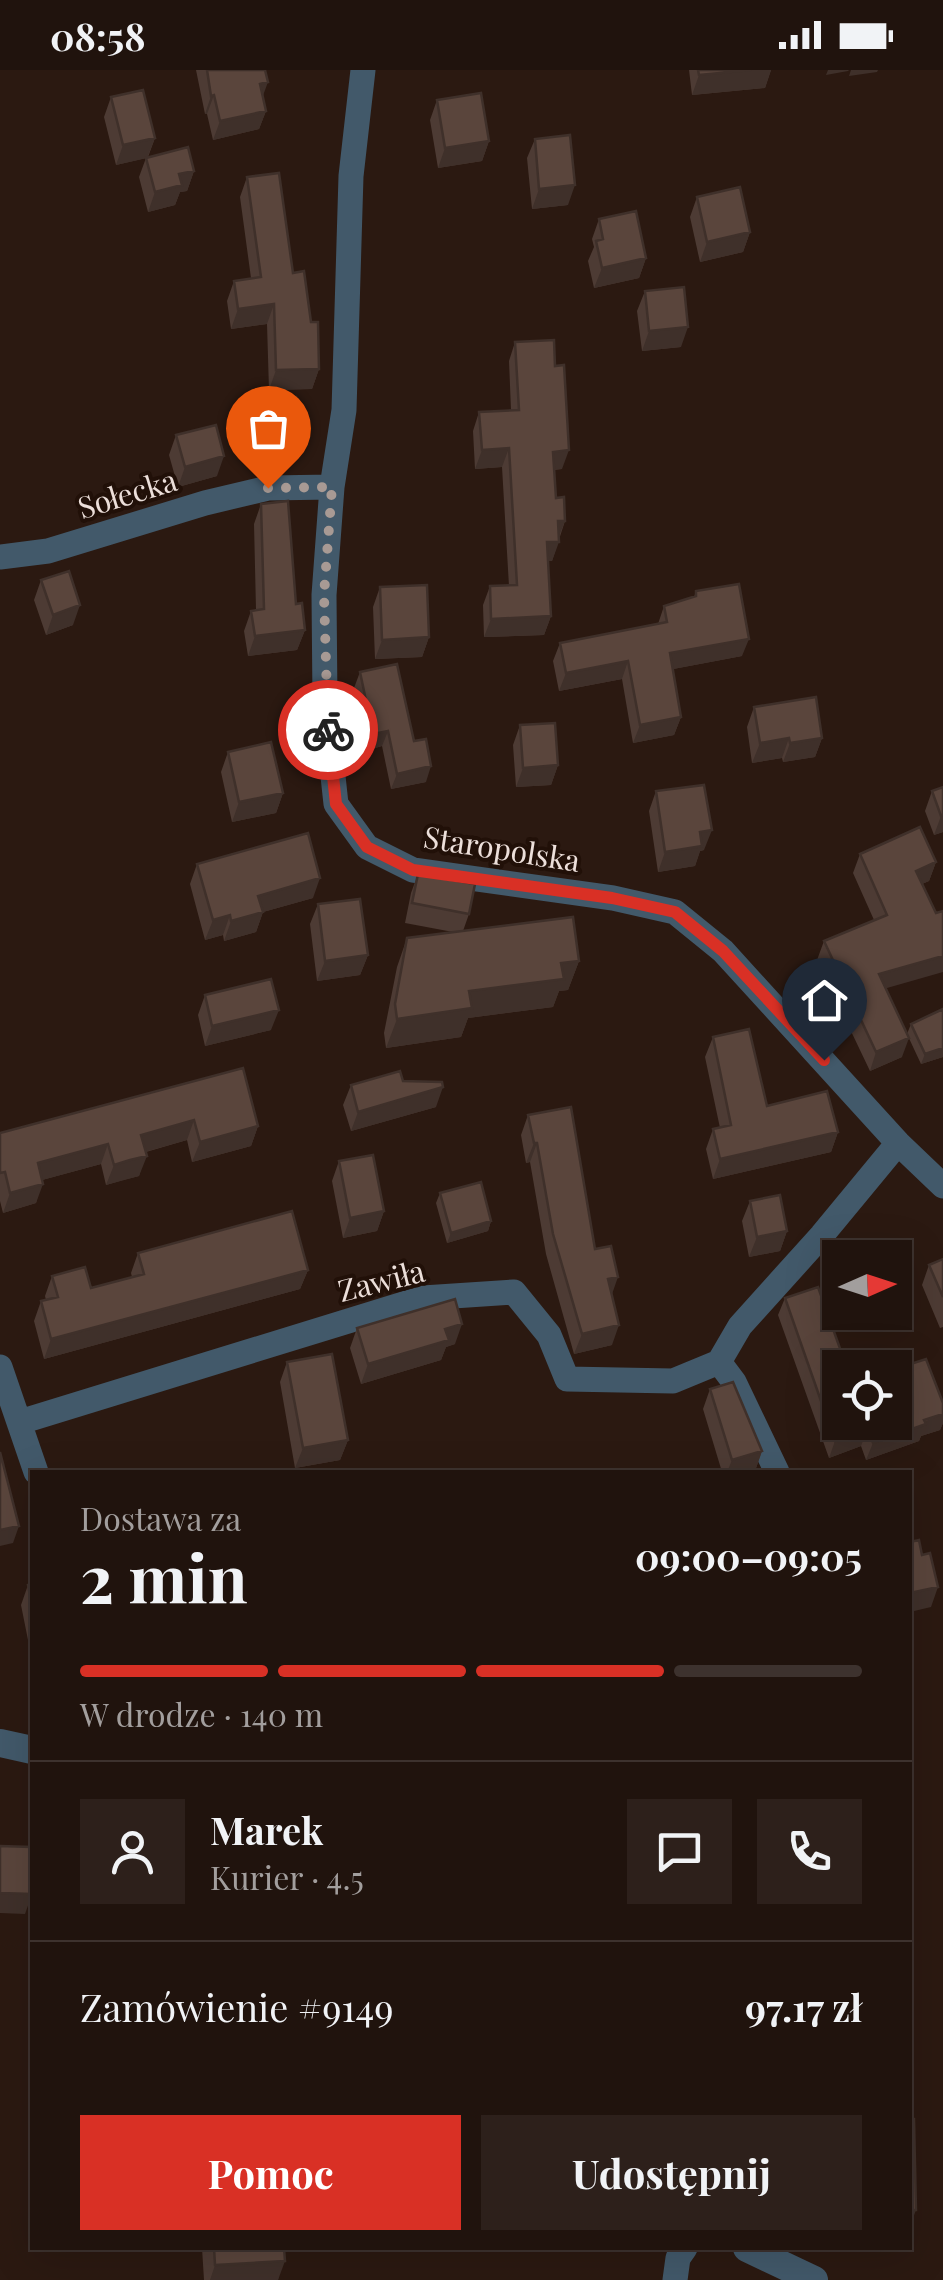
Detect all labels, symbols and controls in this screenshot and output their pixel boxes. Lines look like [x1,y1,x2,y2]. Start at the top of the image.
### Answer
text: 08:58 [50,10,146,61]
pin [226,386,311,489]
icon: bag [241,401,296,456]
street label: Sołecka [73,459,181,527]
courier [278,680,378,780]
icon: bike [301,703,356,758]
street label: Staropolska [421,816,583,880]
pin [782,958,867,1061]
icon: home [797,973,852,1028]
north arrow [822,1240,912,1330]
map controls [822,1240,912,1440]
street label: Zawiła [333,1250,429,1310]
button: locate [822,1350,912,1440]
text: Dostawa za [80,1496,241,1539]
text: 09:00–09:05 [635,1530,862,1581]
text: 2 min [80,1533,248,1619]
text: W drodze · 140 m [80,1692,323,1735]
button: person [80,1799,185,1904]
button: chat [627,1799,732,1904]
button: phone [757,1799,862,1904]
text: Marek [210,1804,323,1855]
text: Kurier · 4.5 [210,1855,364,1898]
text: Zamówienie #9149 [80,1981,394,2032]
text: 97.17 zł [745,1981,862,2032]
button: Pomoc [80,2115,461,2230]
button: Udostępnij [481,2115,862,2230]

